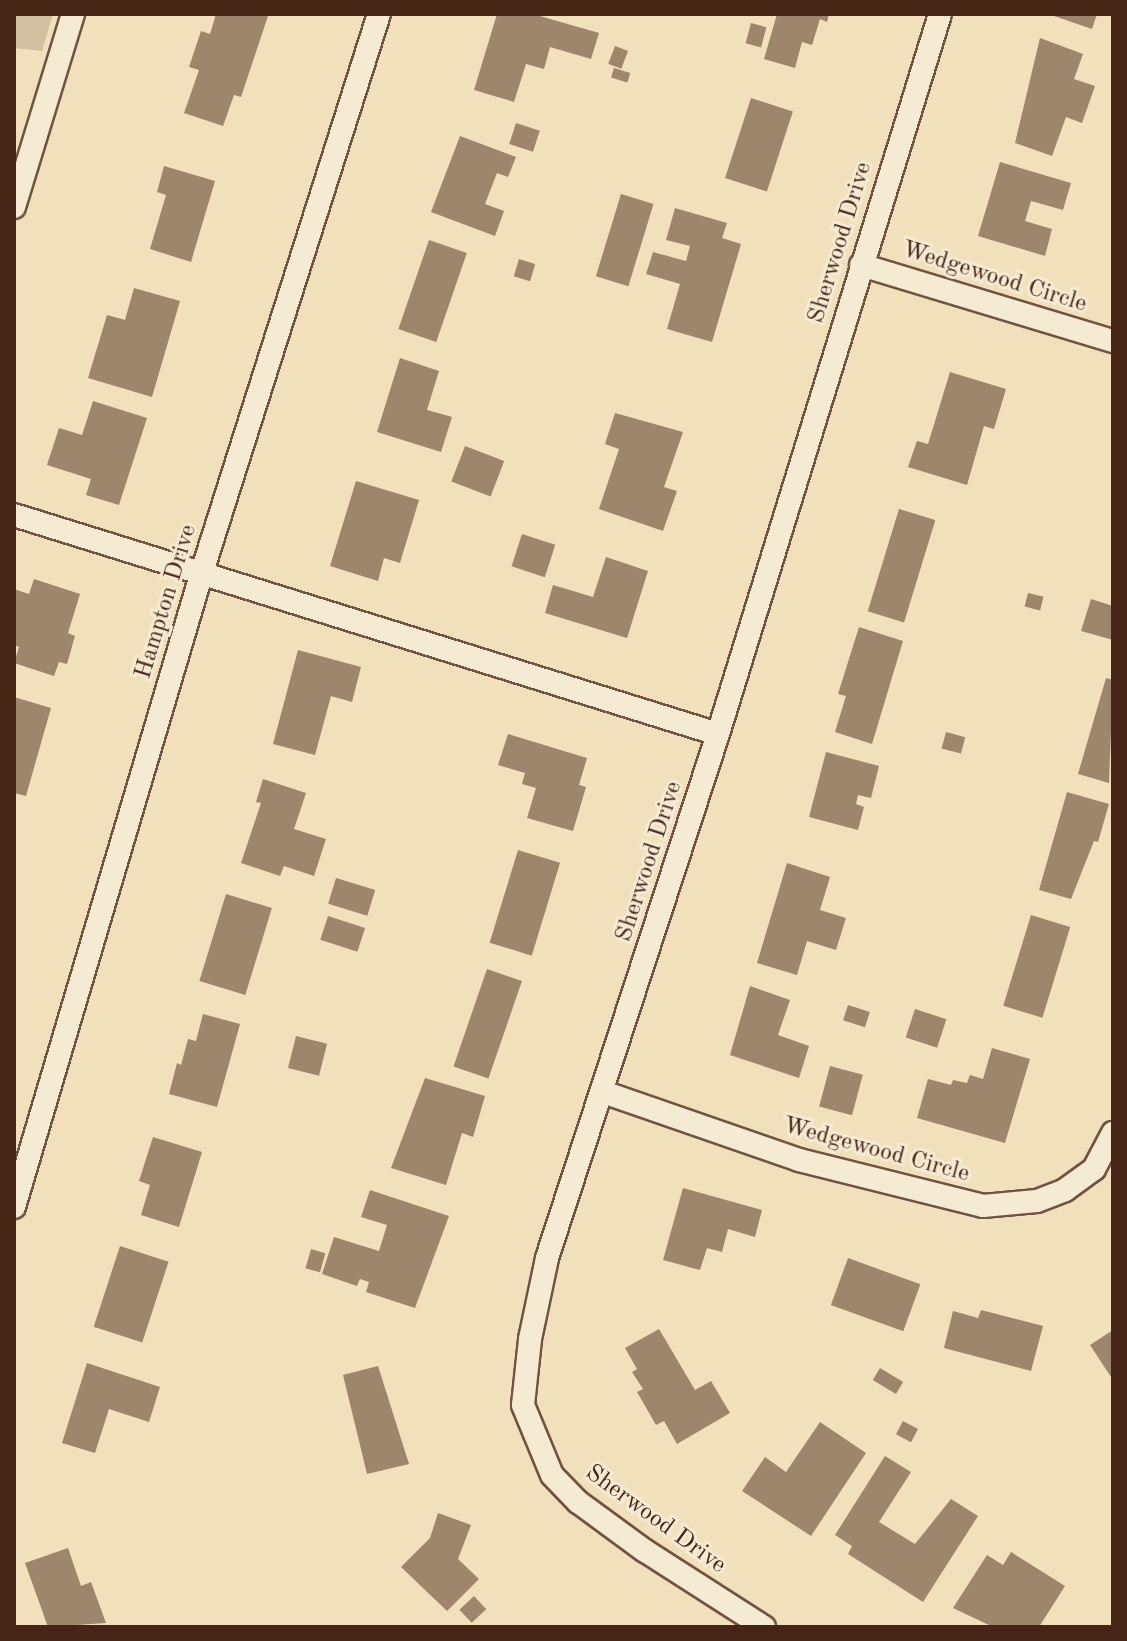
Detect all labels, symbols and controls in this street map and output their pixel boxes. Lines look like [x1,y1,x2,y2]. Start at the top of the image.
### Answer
street label: Sherwood Drive [803,159,879,327]
street label: Wedgewood Circle [898,236,1090,320]
street label: Hampton Drive [130,521,204,683]
street label: Sherwood Drive [611,778,689,946]
street label: Wedgewood Circle [780,1112,972,1190]
street label: Sherwood Drive [579,1459,731,1581]

